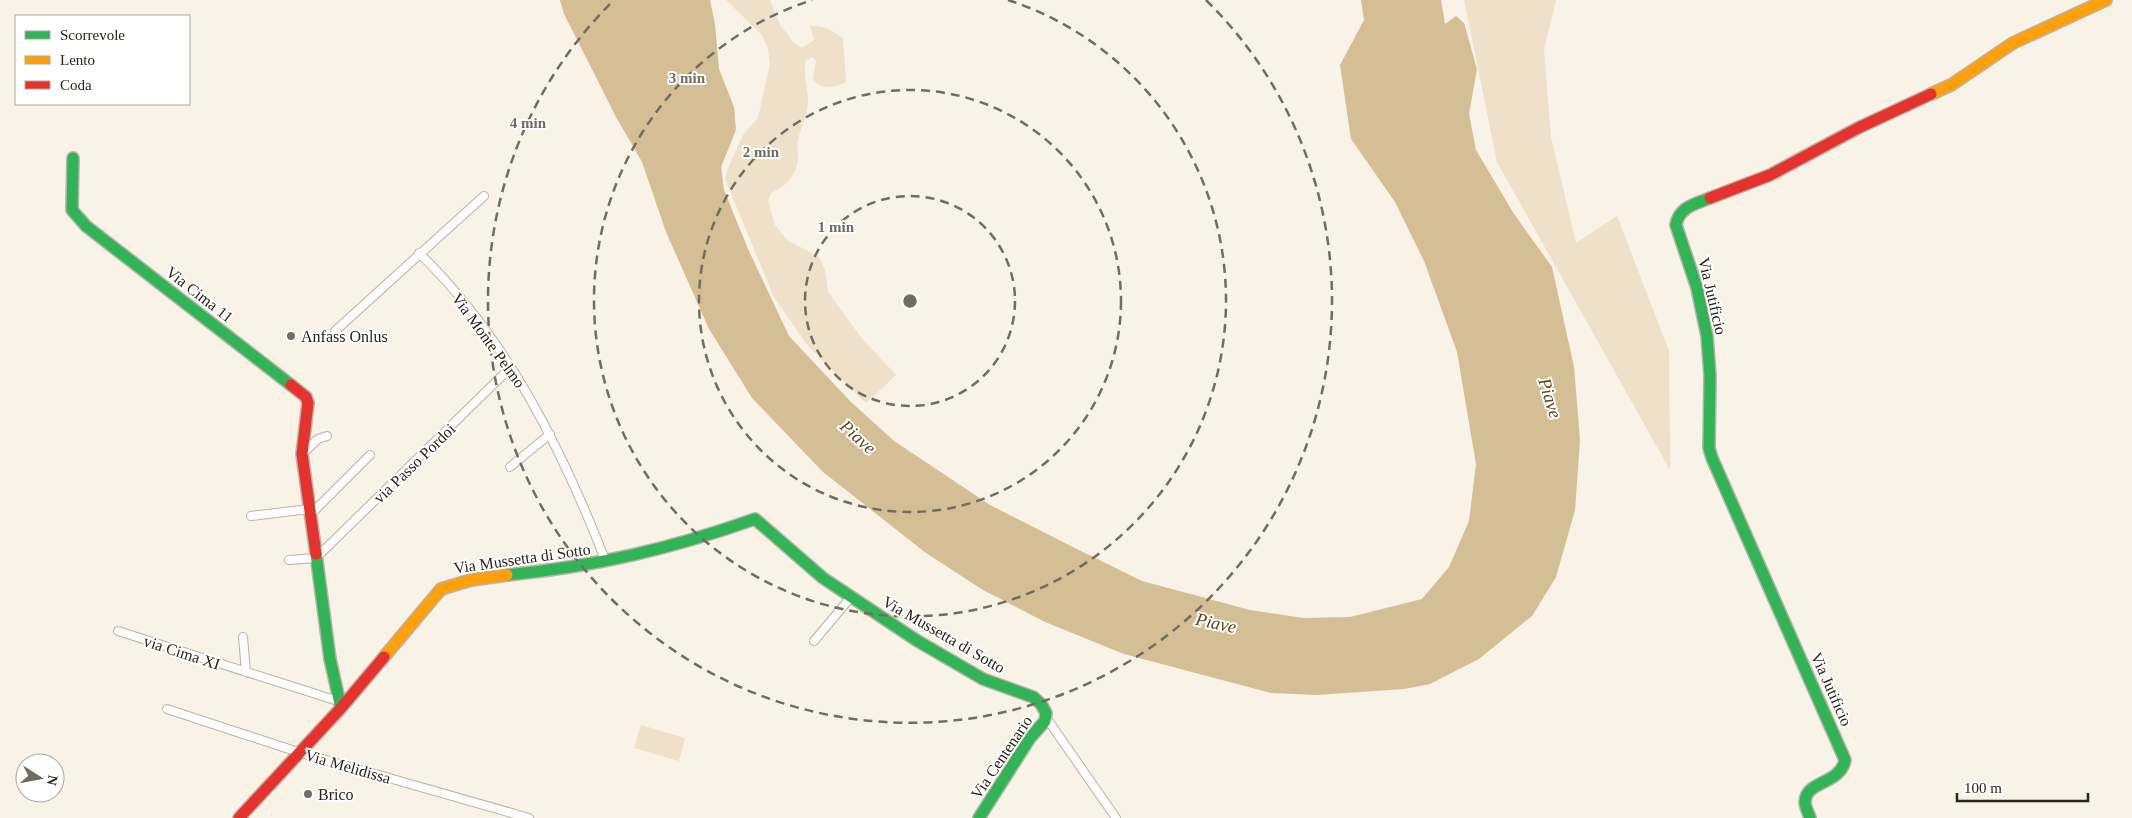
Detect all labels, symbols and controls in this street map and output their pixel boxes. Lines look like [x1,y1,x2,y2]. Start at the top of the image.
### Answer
legend [15,15,190,105]
text: Scorrevole [60,27,125,43]
text: Lento [60,52,95,68]
text: 3 min [669,70,706,86]
text: Coda [60,77,92,93]
text: 4 min [510,115,547,131]
text: 2 min [743,144,780,160]
text: 1 min [818,219,855,235]
street label: Via Jutificio [1695,256,1730,336]
street label: Via Cima 11 [163,263,237,326]
street label: Via Monte Pelmo [449,290,529,391]
centre of rings [901,292,919,310]
place label: Anfass Onlus [301,328,388,345]
marker: Anfass Onlus [285,330,297,342]
water label: Piave [1534,375,1566,421]
water label: Piave [835,415,880,458]
street label: via Passo Pordoi [370,420,459,507]
street label: Via Mussetta di Sotto [452,540,592,577]
street label: Via Mussetta di Sotto [880,593,1008,676]
water label: Piave [1193,609,1238,637]
street label: via Cima XI [142,632,222,673]
street label: Via Jutificio [1808,650,1855,729]
street label: Via Centenario [967,713,1035,802]
street label: Via Melidissa [303,746,393,787]
north arrow [15,753,65,803]
scale bar [1957,770,2088,802]
text: N [44,774,61,787]
text: 100 m [1964,780,2002,796]
place label: Brico [318,786,354,803]
marker: Brico [302,788,314,800]

